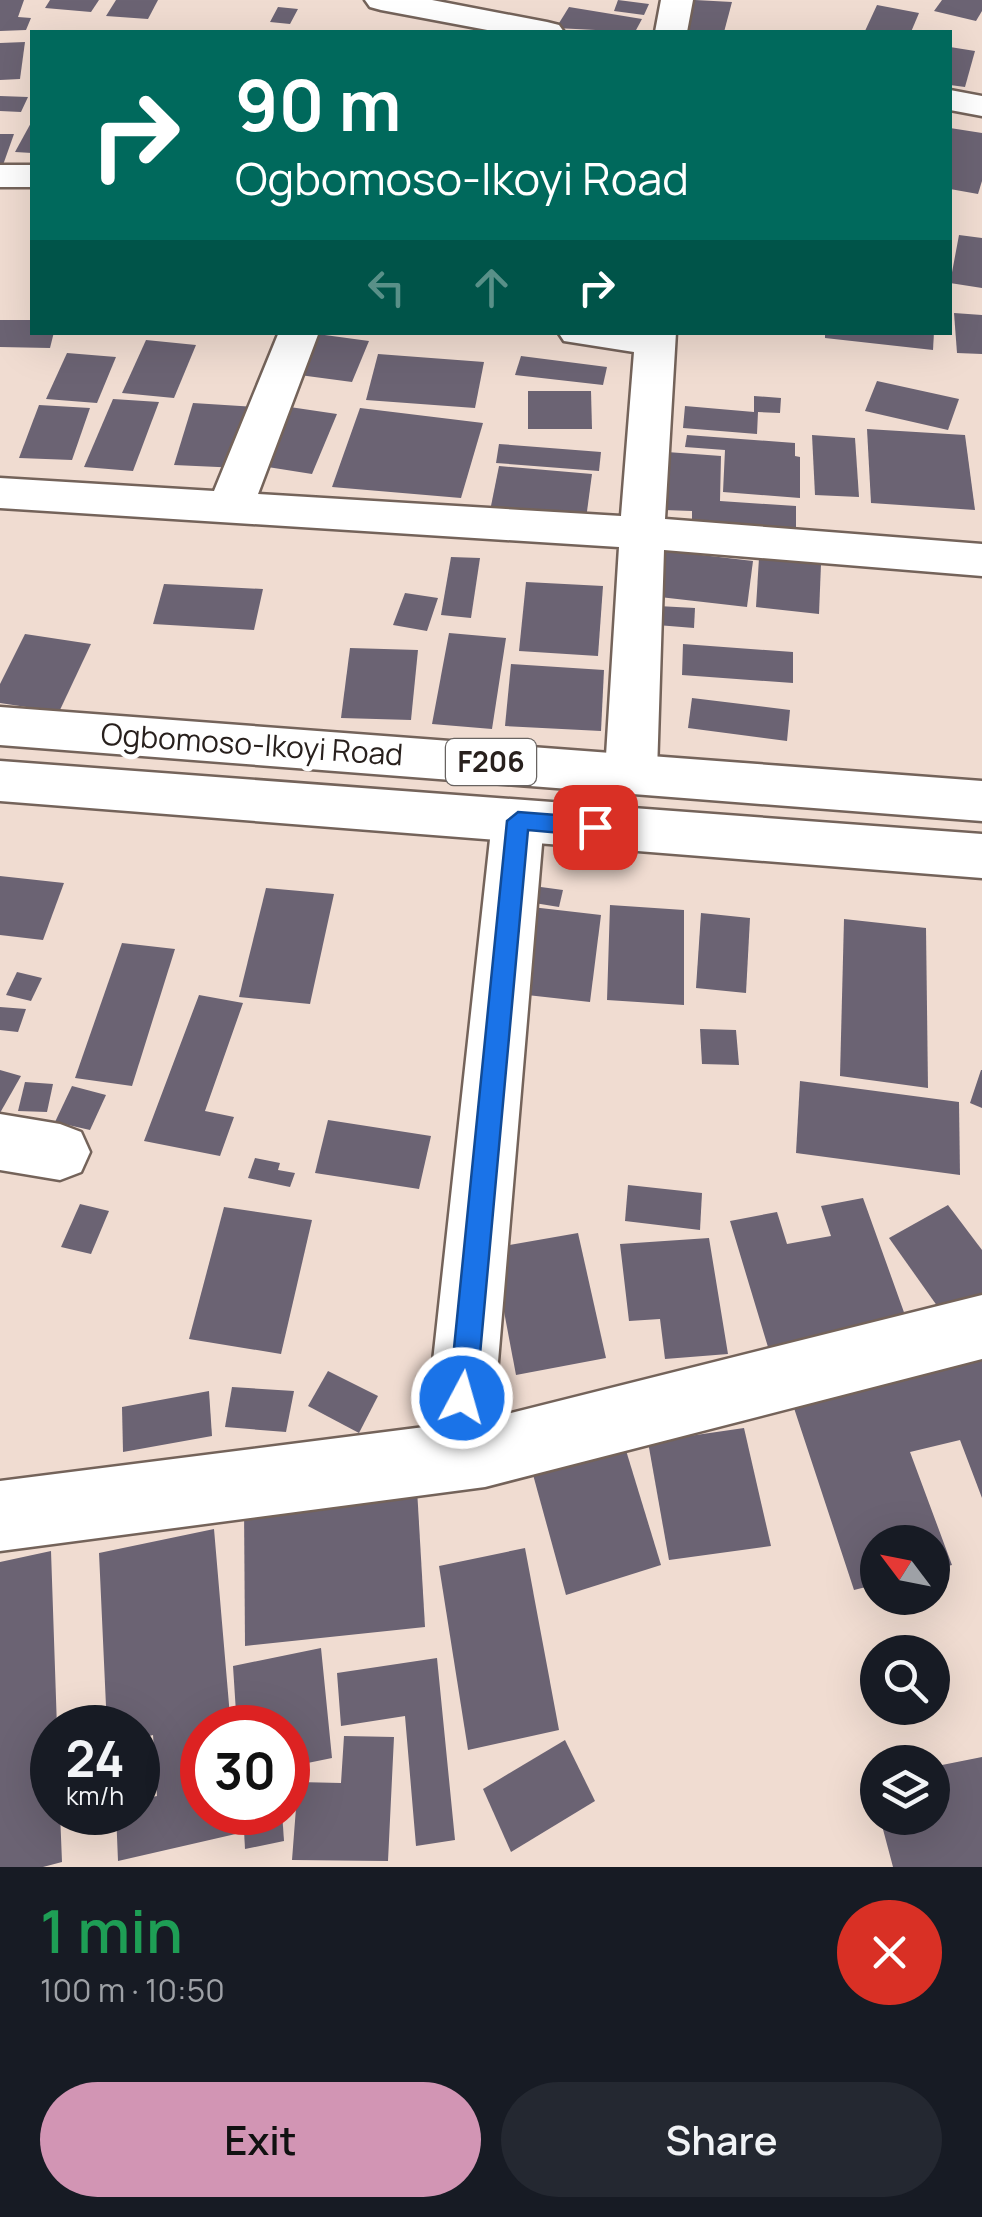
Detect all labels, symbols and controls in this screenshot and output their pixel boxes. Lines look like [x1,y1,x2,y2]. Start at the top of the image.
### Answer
text: 90 m [235,56,402,152]
icon: right [70,70,200,200]
text: Ogbomoso-Ikoyi Road [235,147,689,209]
icon: left [359,260,414,315]
icon: ahead [464,260,519,315]
icon: right [569,260,624,315]
street label: Ogbomoso-Ikoyi Road [100,712,405,775]
road number: F206 [446,739,536,785]
pin [553,785,638,870]
icon: arrive [568,800,623,855]
position arrow [410,1346,514,1450]
north arrow [860,1525,950,1615]
map controls [860,1525,950,1835]
button: search [860,1635,950,1725]
speed limit sign: 30 [180,1705,310,1835]
text: 24 [65,1724,125,1792]
button: layers [860,1745,950,1835]
text: km/h [66,1778,124,1813]
text: 1 min [40,1889,183,1971]
button: close [837,1900,942,2005]
text: 100 m · 10:50 [40,1968,225,2012]
button: Exit [40,2082,481,2197]
button: Share [501,2082,942,2197]

